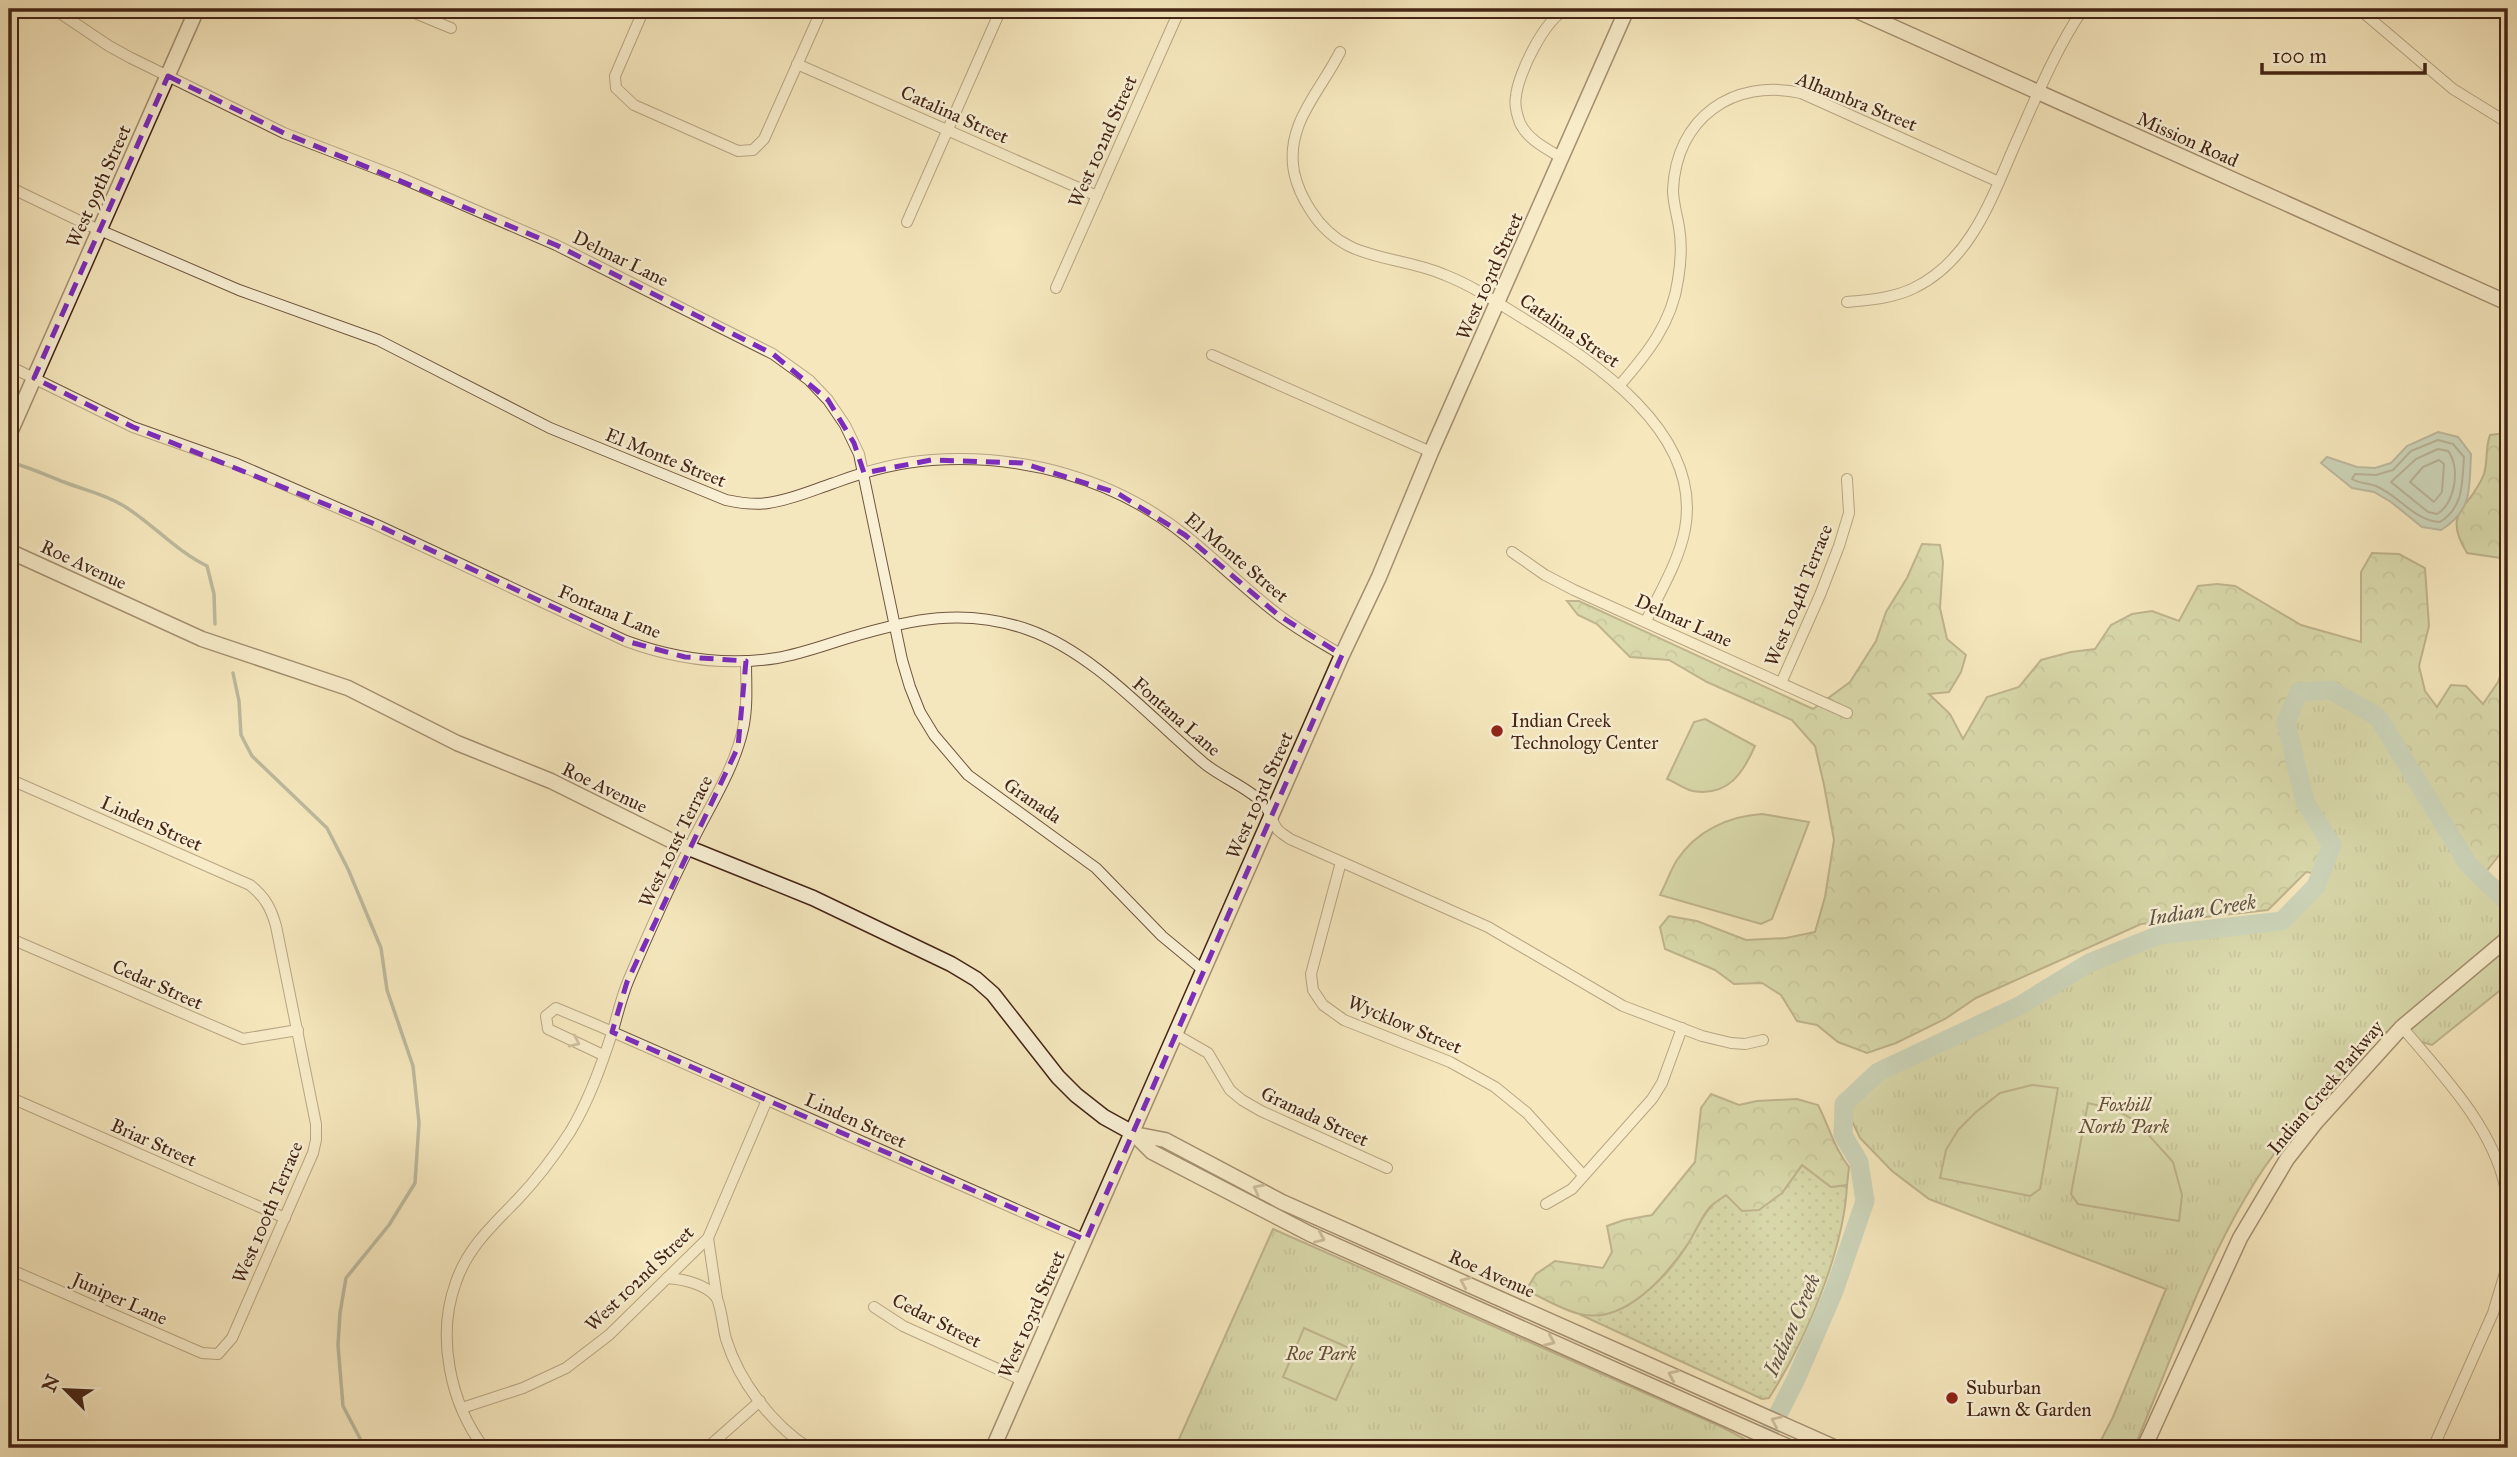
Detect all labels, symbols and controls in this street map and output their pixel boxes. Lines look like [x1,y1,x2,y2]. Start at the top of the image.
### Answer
scale bar [2262,32,2424,76]
text: 100 m [2272,43,2327,69]
street label: Alhambra Street [1792,66,1921,136]
street label: West 102nd Street [1063,71,1142,211]
street label: Catalina Street [897,80,1013,149]
street label: Mission Road [2134,107,2242,172]
street label: West 99th Street [61,121,136,251]
street label: West 103rd Street [1451,209,1528,343]
street label: Delmar Lane [569,225,672,292]
street label: Catalina Street [1515,289,1624,372]
street label: El Monte Street [602,423,730,492]
street label: El Monte Street [1180,507,1293,608]
street label: West 104th Terrace [1760,521,1837,669]
street label: Roe Avenue [37,535,130,594]
street label: Fontana Lane [555,580,665,643]
street label: Delmar Lane [1632,589,1736,652]
street label: Fontana Lane [1128,672,1226,761]
place label: Indian Creek Technology Center [1511,709,1659,755]
marker: Indian Creek Technology Center [1489,723,1505,739]
street label: West 103rd Street [1221,728,1298,862]
street label: Roe Avenue [558,757,651,818]
street label: West 101st Terrace [634,771,717,911]
street label: Granada [999,773,1067,829]
street label: Linden Street [98,791,206,856]
water label: Indian Creek [2145,889,2259,932]
street label: Cedar Street [109,954,207,1015]
street label: Wycklow Street [1344,990,1466,1059]
street label: Indian Creek Parkway [2263,1015,2389,1159]
one-way arrow [568,1034,580,1048]
street label: Granada Street [1257,1081,1373,1152]
street label: Linden Street [802,1088,910,1153]
park label: Foxhill North Park [2078,1093,2170,1138]
street label: Briar Street [107,1113,200,1172]
street label: West 100th Terrace [227,1138,308,1286]
one-way arrow [1253,1184,1265,1197]
street label: West 102nd Street [580,1221,699,1336]
one-way arrow [1313,1230,1325,1244]
street label: Roe Avenue [1445,1244,1539,1303]
street label: West 103rd Street [993,1247,1070,1381]
street label: Juniper Lane [66,1266,171,1331]
water label: Indian Creek [1758,1269,1826,1381]
one-way arrow [1460,1277,1472,1291]
street label: Cedar Street [888,1288,985,1353]
one-way arrow [1543,1333,1555,1347]
park label: Roe Park [1285,1342,1357,1365]
north arrow [32,1356,102,1426]
one-way arrow [1668,1369,1681,1383]
text: N [37,1371,65,1395]
place label: Suburban Lawn & Garden [1966,1376,2092,1421]
marker: Suburban Lawn & Garden [1944,1390,1960,1406]
one-way arrow [1771,1415,1783,1429]

